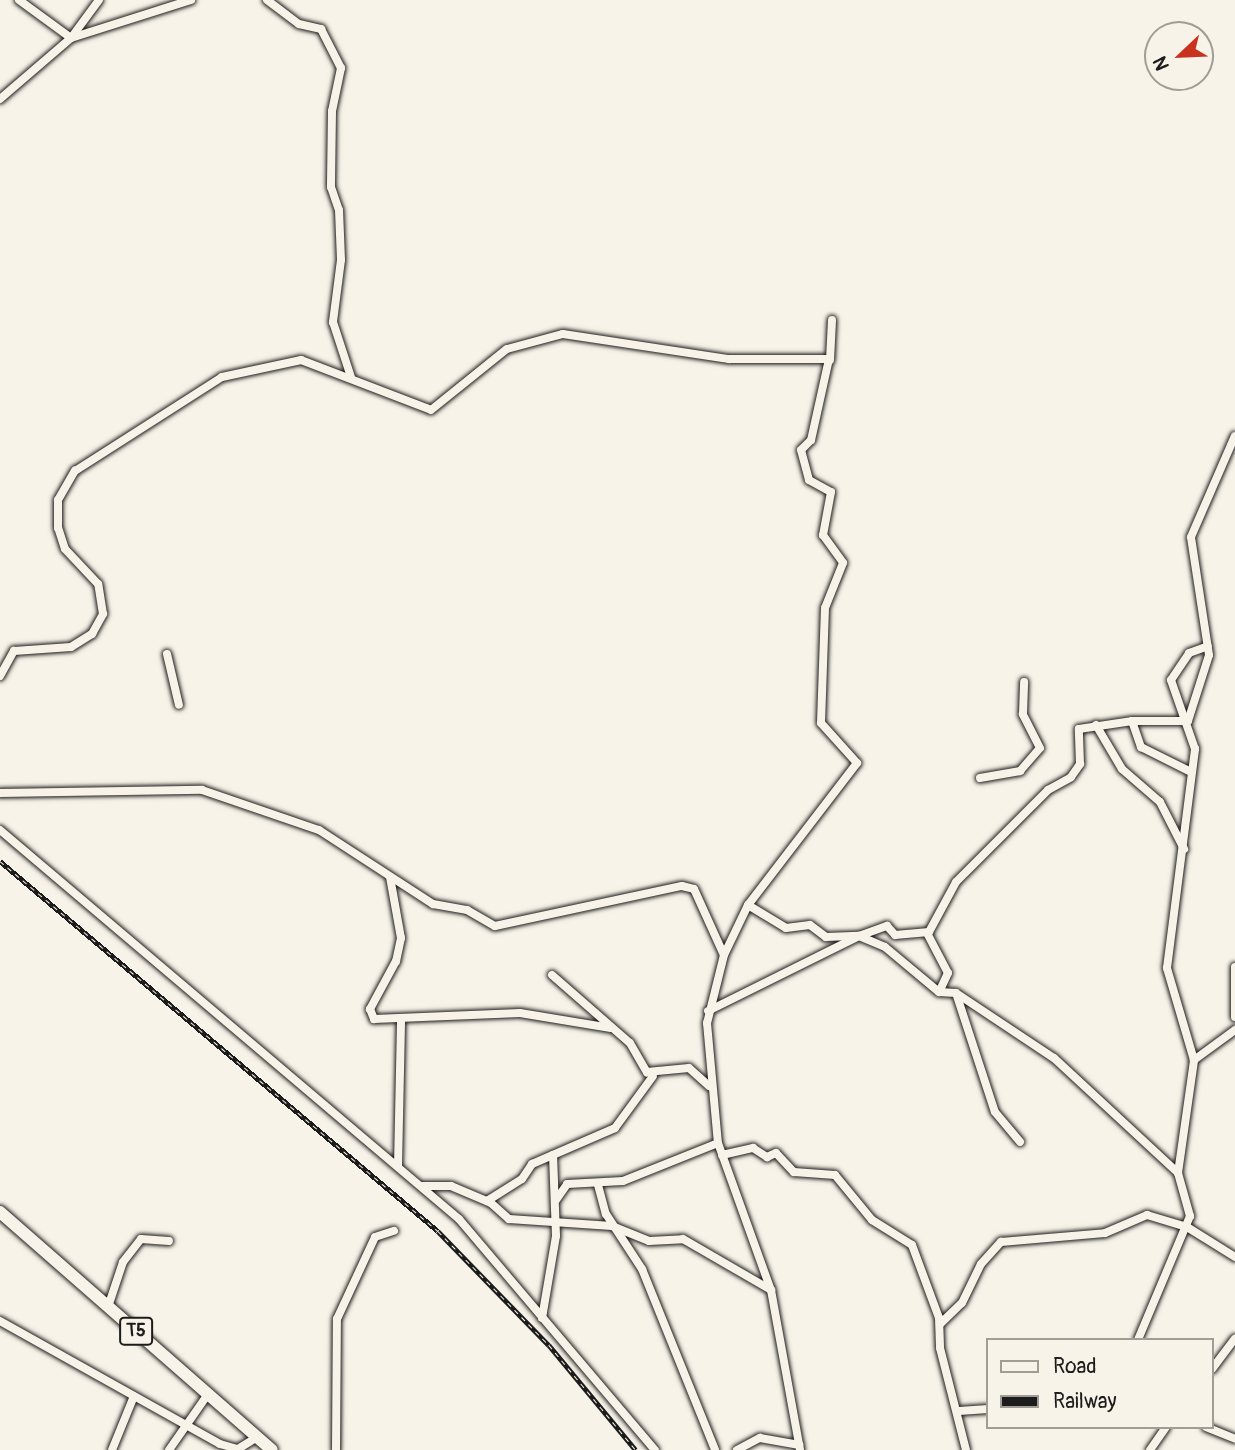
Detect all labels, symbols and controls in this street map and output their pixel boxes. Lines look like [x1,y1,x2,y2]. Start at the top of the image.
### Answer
north arrow [1144,21,1214,91]
text: N [1148,53,1175,74]
road number: T5 [118,1316,154,1346]
legend [986,1338,1214,1429]
text: Road [1053,1353,1097,1380]
text: Railway [1053,1388,1117,1415]

